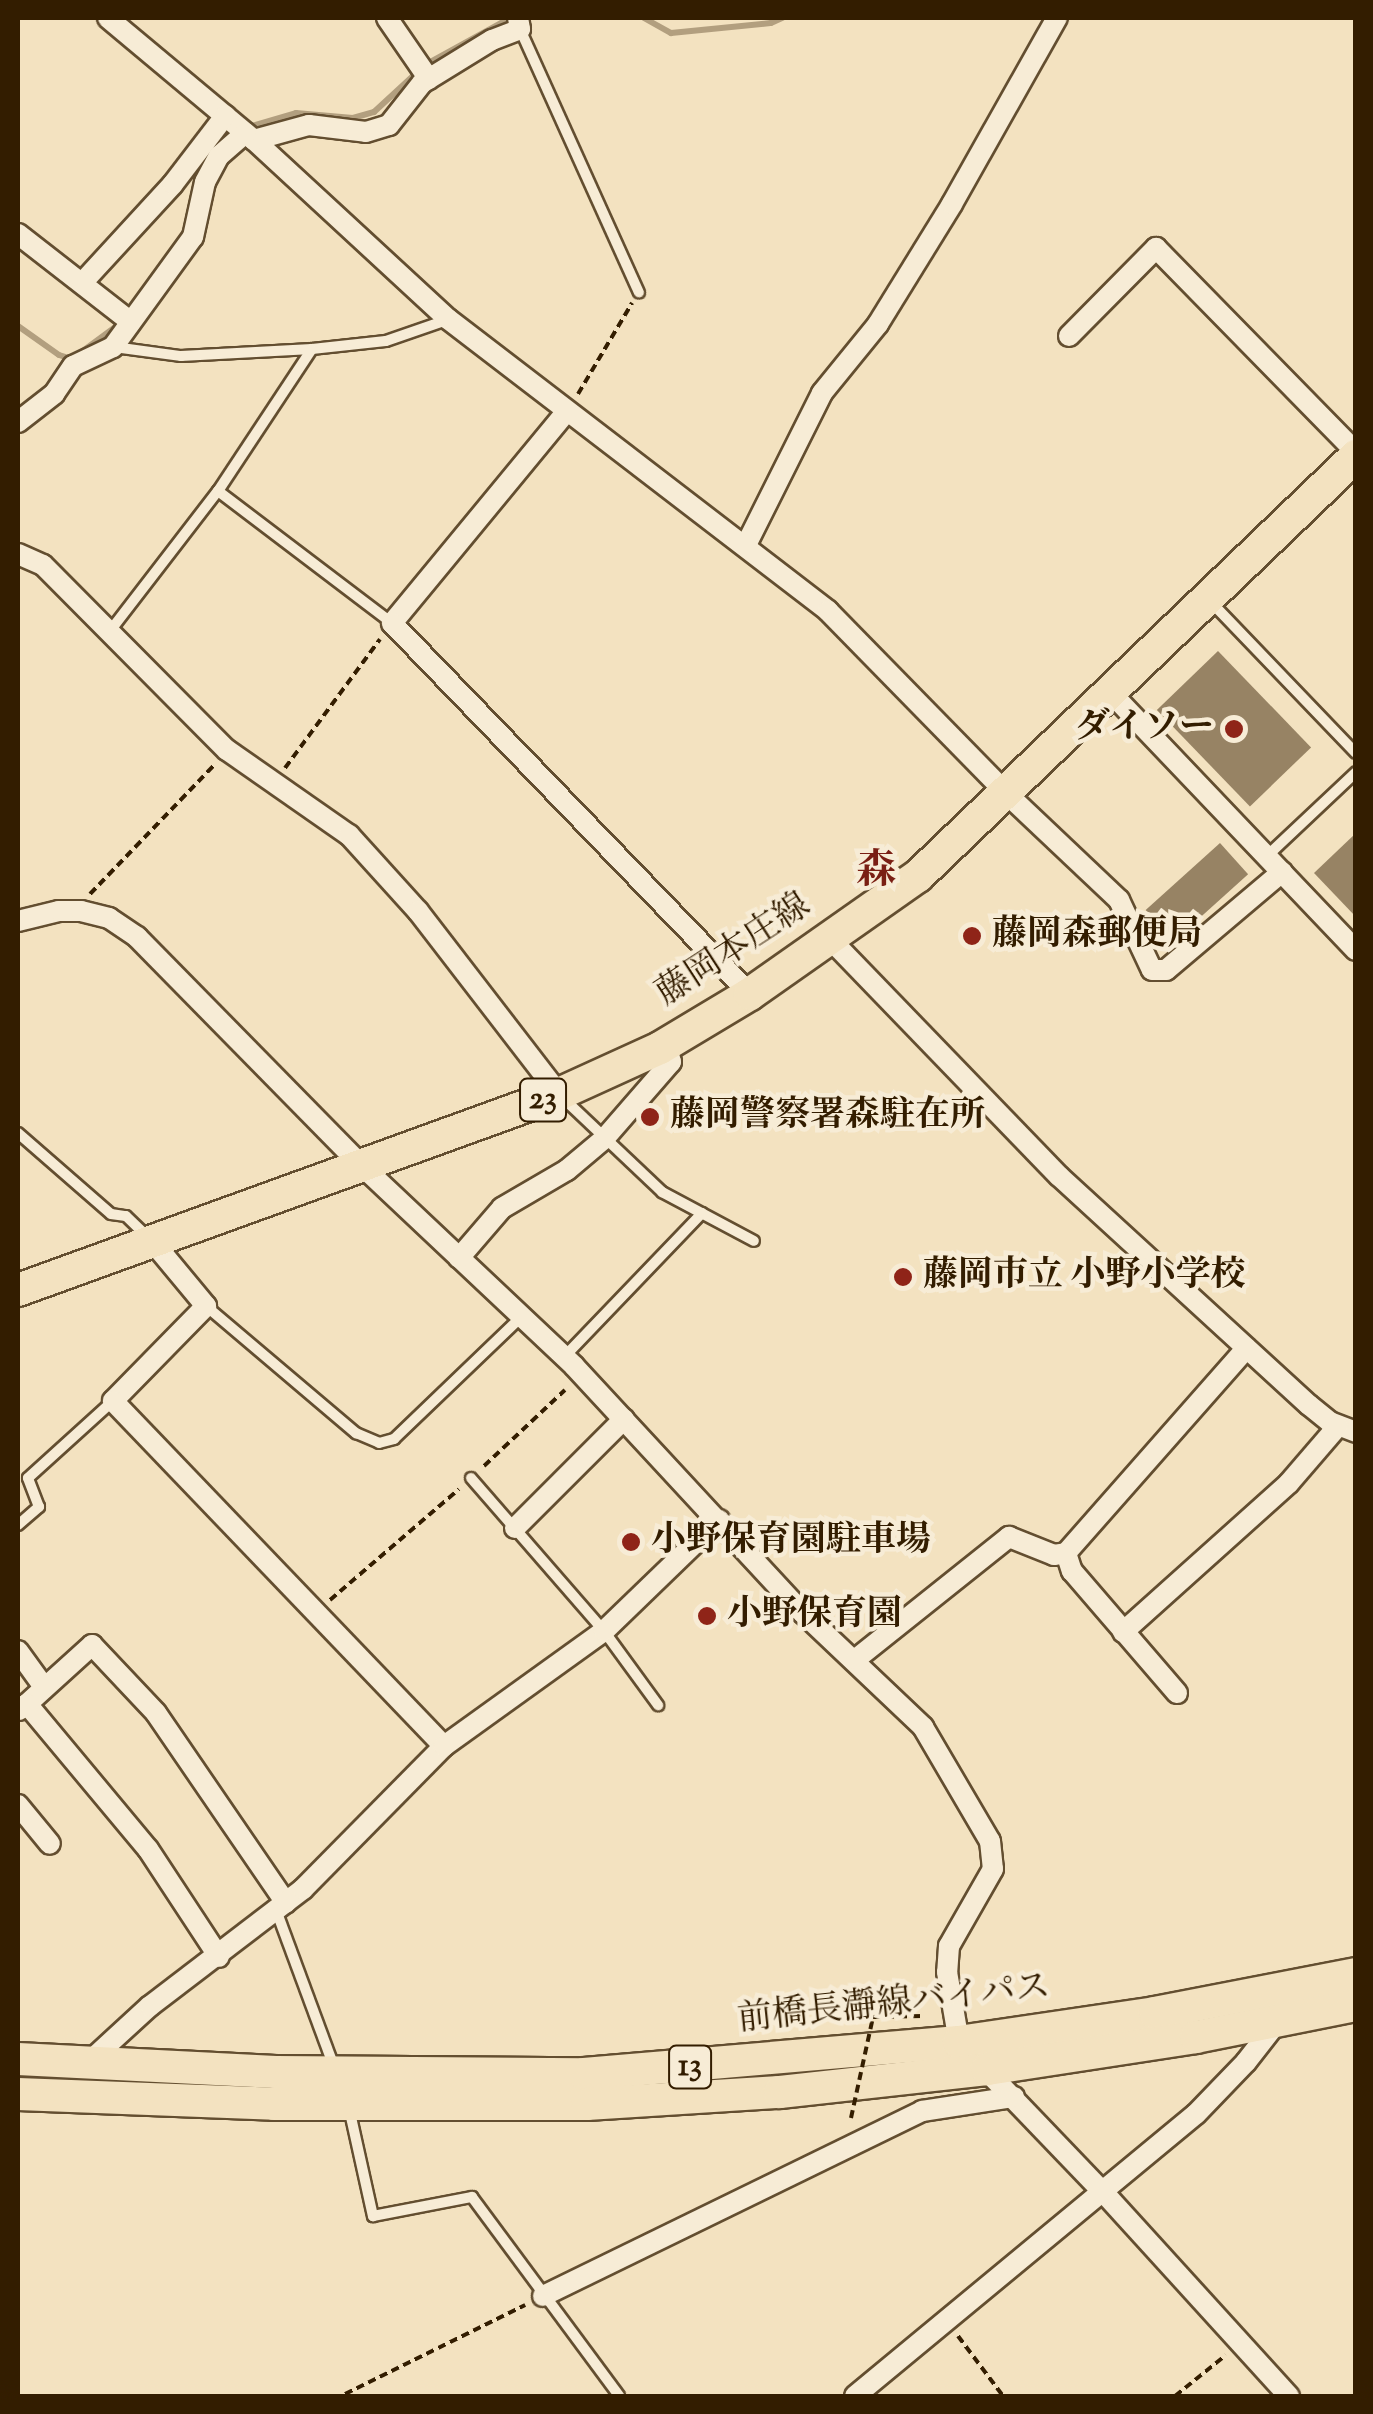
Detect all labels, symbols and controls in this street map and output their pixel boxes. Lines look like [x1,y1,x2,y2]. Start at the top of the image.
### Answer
place label: ダイソー [1074,708,1214,750]
marker: ダイソー [1223,718,1245,740]
district label: 森 [856,849,896,897]
street label: 藤岡本庄線 [649,886,819,1016]
place label: 藤岡森郵便局 [992,915,1202,957]
marker: 藤岡森郵便局 [961,925,983,947]
road number: 23 [518,1073,568,1127]
place label: 藤岡警察署森駐在所 [670,1096,985,1138]
marker: 藤岡警察署森駐在所 [639,1106,661,1128]
place label: 藤岡市立 小野小学校 [923,1256,1245,1298]
marker: 藤岡市立 小野小学校 [892,1266,914,1288]
place label: 小野保育園駐車場 [651,1521,931,1563]
marker: 小野保育園駐車場 [620,1531,642,1553]
place label: 小野保育園 [727,1595,902,1637]
marker: 小野保育園 [696,1605,718,1627]
street label: 前橋長瀞線バイパス [735,1968,1053,2042]
road number: 13 [668,2040,712,2094]

